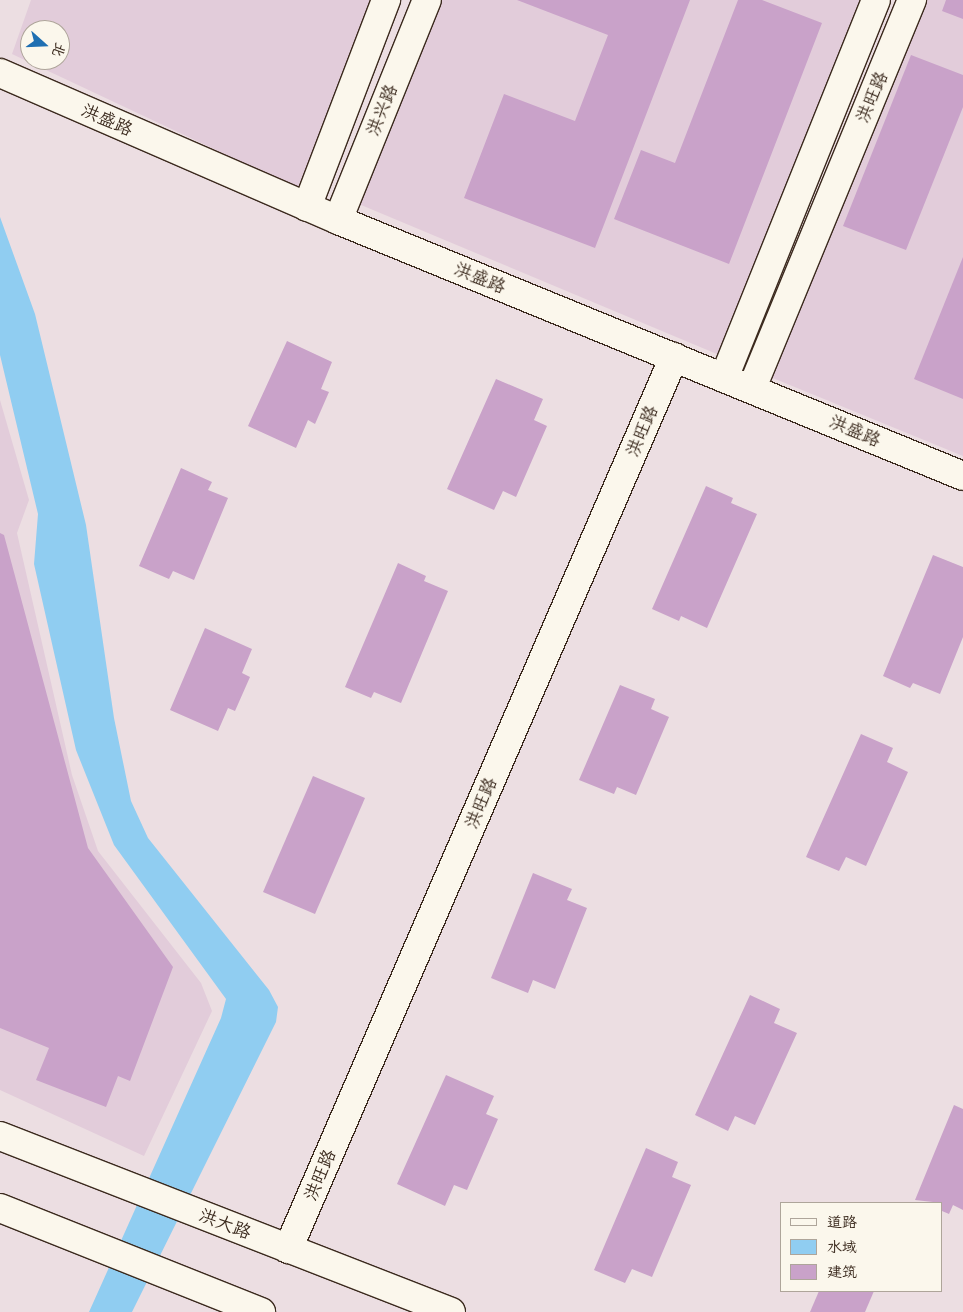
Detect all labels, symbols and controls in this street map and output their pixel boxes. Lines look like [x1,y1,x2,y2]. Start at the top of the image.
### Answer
north arrow [20,20,70,70]
text: 北 [48,40,69,59]
street label: 洪旺路 [852,68,892,126]
street label: 洪兴路 [362,81,402,139]
street label: 洪盛路 [78,99,136,141]
street label: 洪盛路 [451,258,509,298]
street label: 洪旺路 [622,402,662,460]
street label: 洪盛路 [826,411,884,451]
street label: 洪旺路 [461,774,501,832]
street label: 洪旺路 [300,1146,340,1204]
legend [780,1202,943,1292]
street label: 洪大路 [196,1204,254,1244]
text: 道路 [827,1213,857,1231]
text: 水域 [827,1238,857,1256]
text: 建筑 [827,1263,857,1281]

